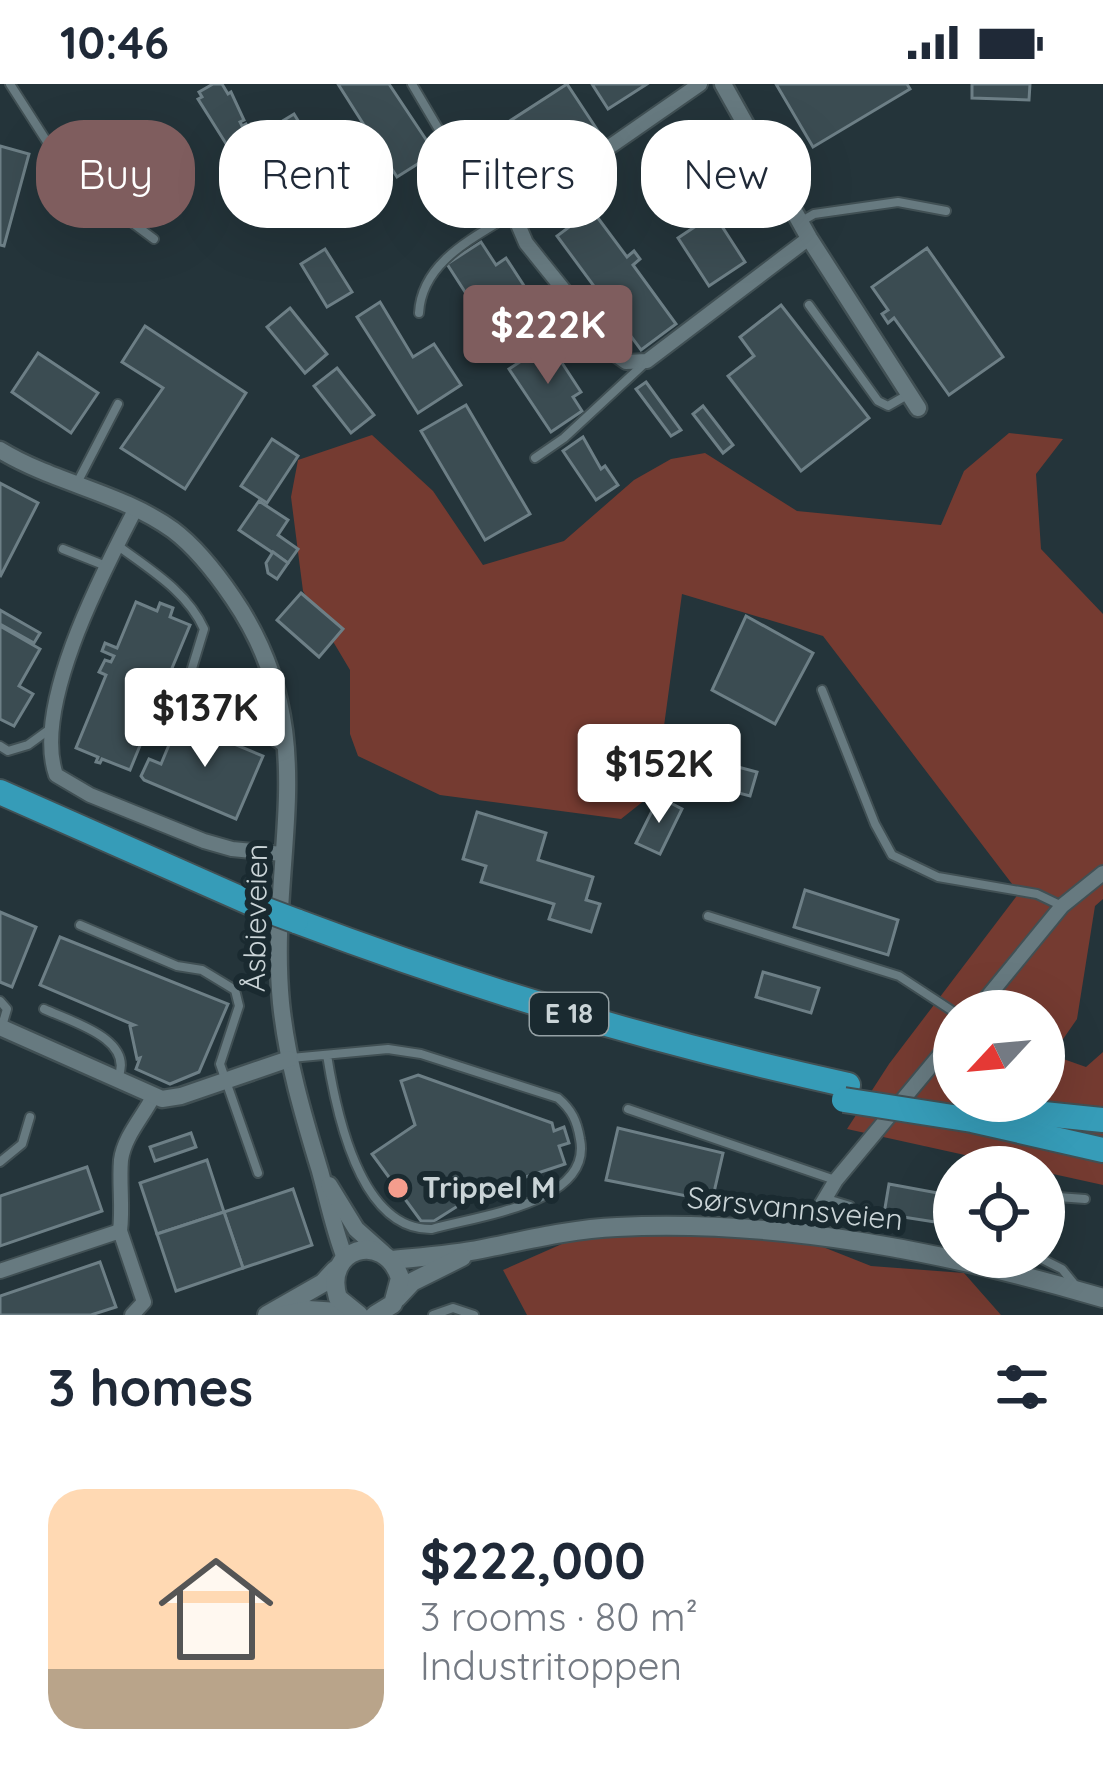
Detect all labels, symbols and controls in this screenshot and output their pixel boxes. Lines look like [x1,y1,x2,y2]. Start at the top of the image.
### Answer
text: 10:46 [60,14,169,70]
chip: Buy [36,120,195,228]
chip: Rent [219,120,393,228]
chip: Filters [417,120,617,228]
chip: New [641,120,811,228]
pin: $222K [464,285,632,387]
text: $222K [490,299,606,348]
pin: $137K [121,668,289,770]
text: $137K [152,682,258,731]
pin: $152K [575,724,743,826]
text: $152K [605,738,713,787]
street label: Åsbieveien [235,844,275,992]
north arrow [933,990,1065,1122]
map controls [933,990,1065,1278]
road number: E 18 [530,993,608,1035]
button: locate [933,1146,1065,1278]
place label: Trippel M [422,1168,556,1206]
marker: Trippel M [385,1175,411,1201]
street label: Sørsvannsveien [685,1178,905,1238]
icon: filters [989,1354,1055,1420]
text: 3 homes [48,1355,253,1419]
text: $222,000 [420,1528,645,1592]
icon: home [144,1537,288,1681]
text: 3 rooms · 80 m² [420,1592,698,1641]
text: Industritoppen [420,1641,682,1690]

